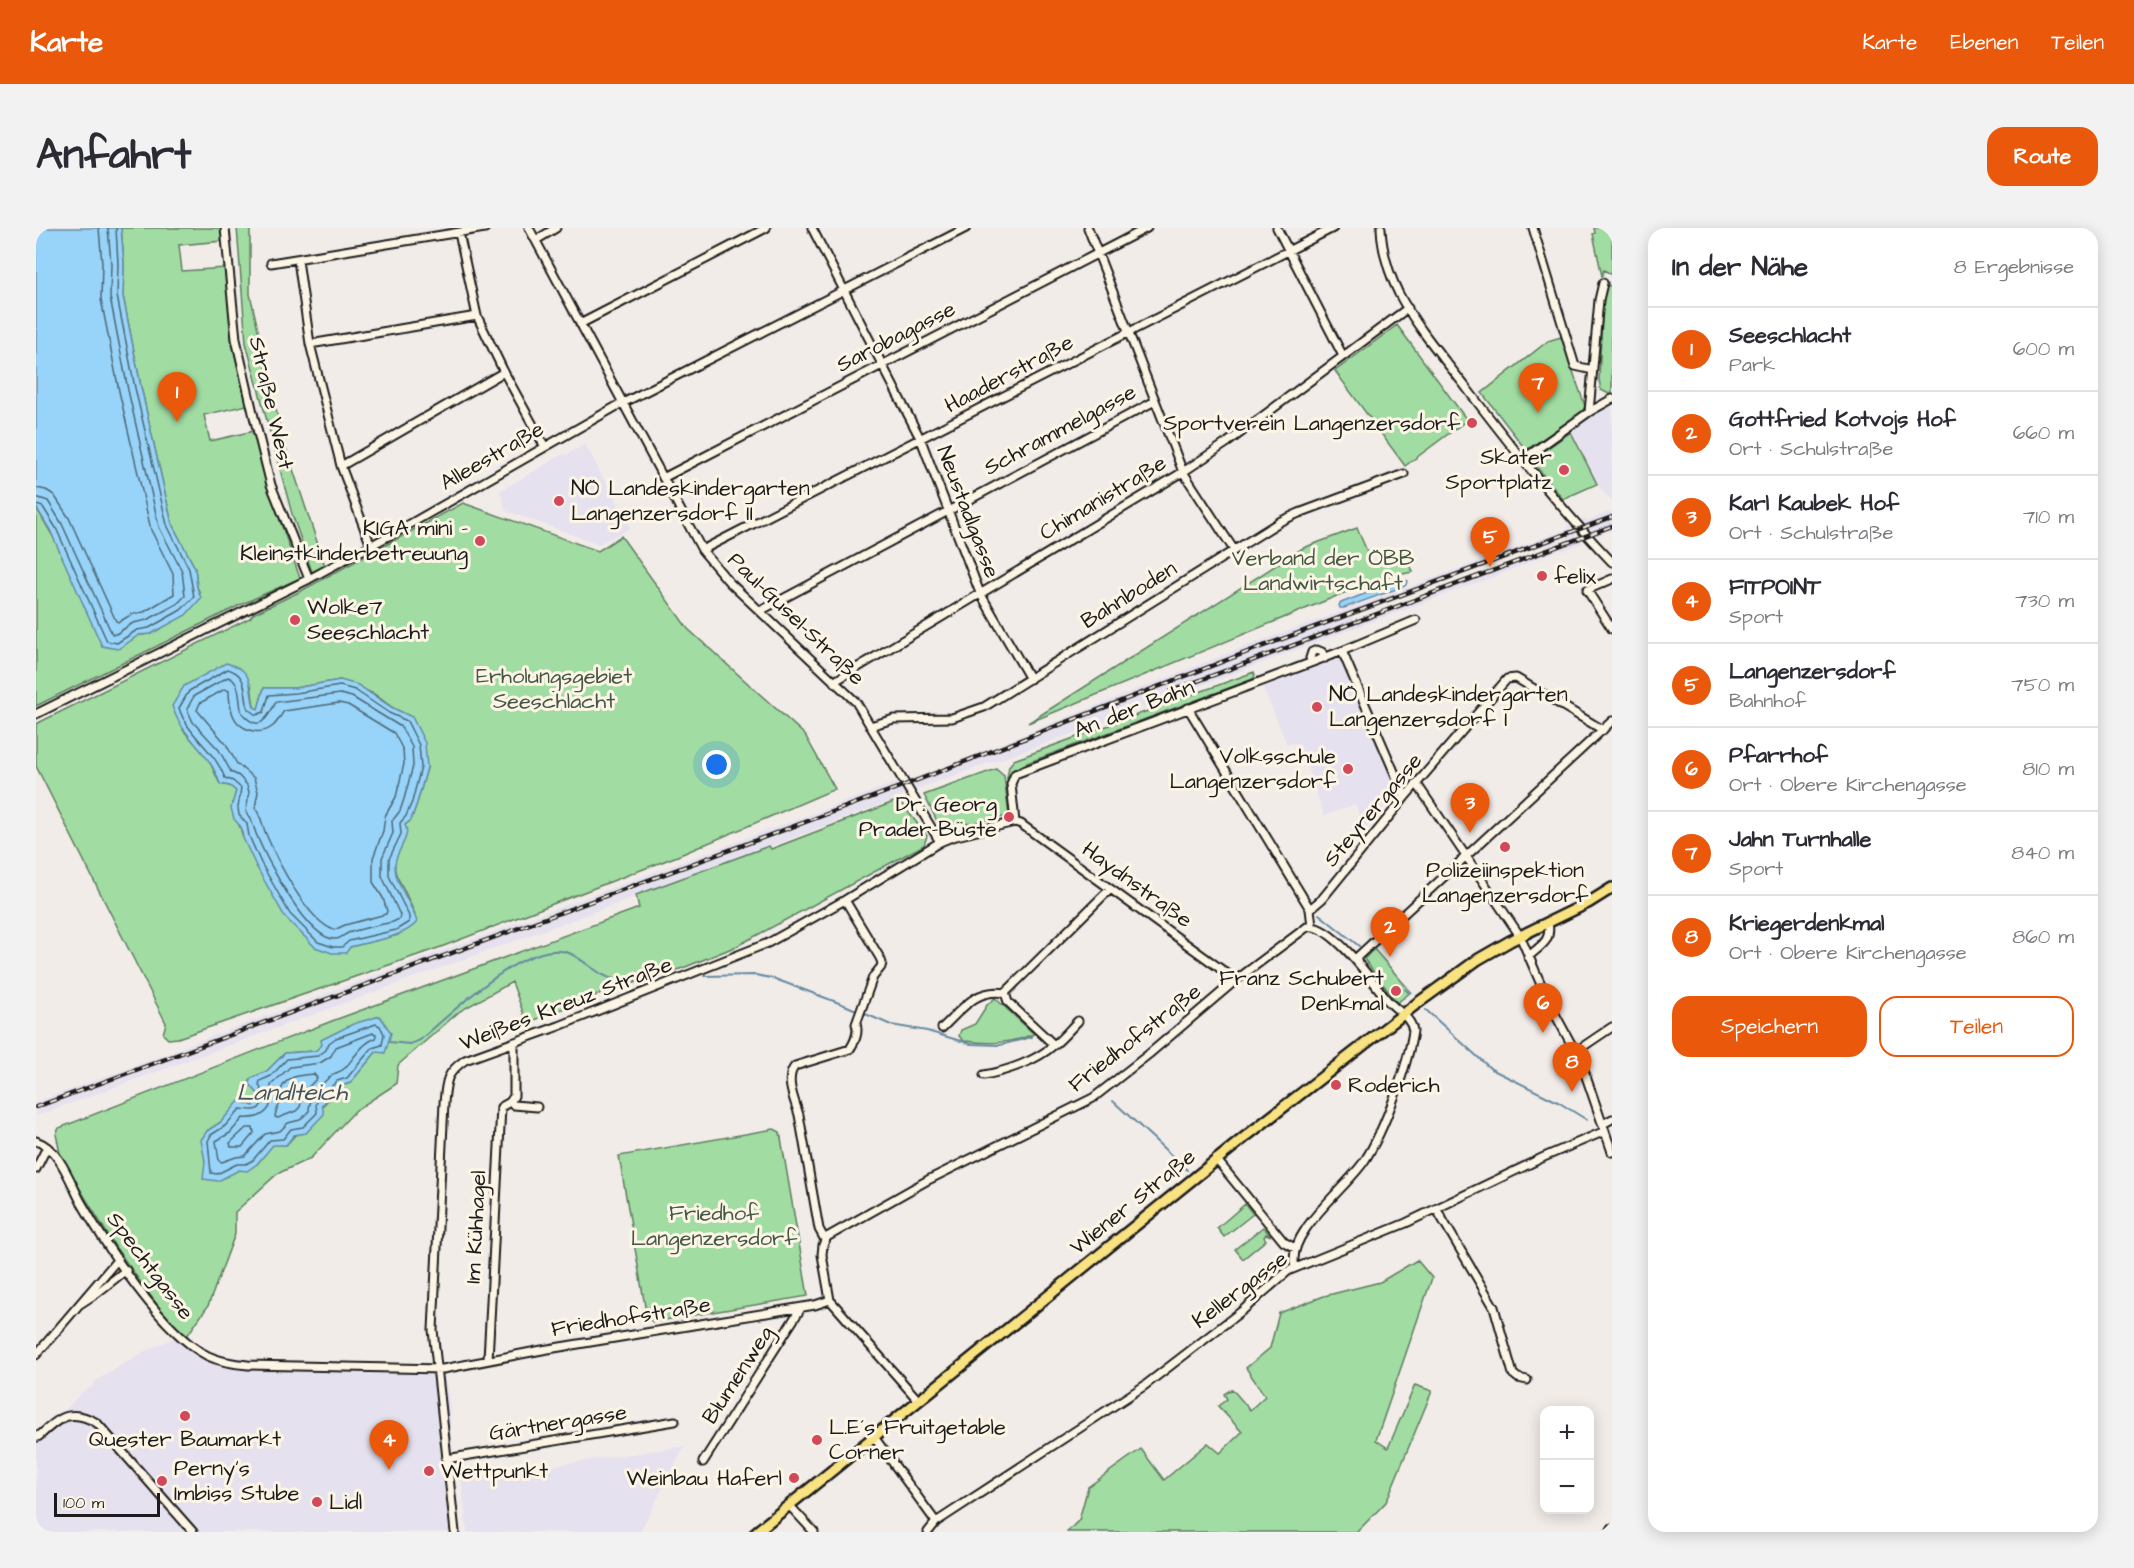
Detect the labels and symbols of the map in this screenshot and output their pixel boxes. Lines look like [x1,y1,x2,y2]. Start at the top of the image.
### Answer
street label: Sarobagasse [831,294,961,381]
street label: Haaderstraße [939,327,1079,421]
street label: Straße West [241,334,301,472]
pin: 7 [1518,364,1558,413]
pin: 1 [158,372,196,422]
street label: Schrammelgasse [978,377,1142,484]
place label: Sportverein Langenzersdorf [1163,408,1461,440]
street label: Alleestraße [434,414,550,498]
marker: Sportverein Langenzersdorf [1465,416,1479,430]
street label: Neustadlgasse [928,441,1007,583]
place label: Skater Sportplatz [1446,442,1552,498]
street label: Chimanistraße [1034,448,1172,548]
marker: Skater Sportplatz [1557,463,1571,477]
place label: NÖ Landeskindergarten Langenzersdorf II [571,473,810,530]
marker: NÖ Landeskindergarten Langenzersdorf II [552,494,566,508]
place label: KIGA mini - Kleinstkinderbetreuung [240,513,468,570]
pin: 5 [1470,518,1510,567]
marker: KIGA mini - Kleinstkinderbetreuung [473,534,487,548]
park label: Verband der ÖBB Landwirtschaft [1232,543,1415,599]
street label: Paul-Gusel-Straße [720,545,872,693]
street label: Bahnboden [1075,553,1183,637]
place label: felix [1554,561,1597,592]
marker: felix [1535,569,1549,583]
place label: Wolke7 Seeschlacht [307,592,429,648]
marker: Wolke7 Seeschlacht [288,613,302,627]
park label: Erholungsgebiet Seeschlacht [476,661,632,717]
street label: An der Bahn [1069,672,1199,746]
place label: NÖ Landeskindergarten Langenzersdorf I [1329,679,1568,736]
marker: NÖ Landeskindergarten Langenzersdorf I [1310,700,1324,714]
place label: Volksschule Langenzersdorf [1169,741,1337,798]
street label: Steyrergasse [1316,746,1431,874]
your location [702,750,731,779]
marker: Volksschule Langenzersdorf [1341,762,1355,776]
pin: 3 [1450,784,1490,833]
place label: Dr. Georg Prader-Büste [859,789,997,845]
marker: Dr. Georg Prader-Büste [1002,810,1016,824]
street label: Haydnstraße [1075,834,1199,937]
marker: Polizeiinspektion Langenzersdorf [1498,840,1512,854]
place label: Polizeiinspektion Langenzersdorf [1422,855,1589,912]
pin: 2 [1370,908,1410,957]
street label: Weißes Kreuz Straße [455,949,677,1059]
place label: Franz Schubert Denkmal [1219,963,1384,1019]
street label: Friedhofstraße [1062,976,1208,1100]
marker: Franz Schubert Denkmal [1389,984,1403,998]
pin: 6 [1524,984,1562,1033]
pin: 8 [1552,1042,1592,1092]
place label: Roderich [1348,1070,1440,1101]
water label: Landlteich [237,1076,348,1110]
marker: Roderich [1329,1078,1343,1092]
street label: Wiener Straße [1064,1142,1203,1262]
street label: Im Kühhagel [458,1170,495,1285]
park label: Friedhof Langenzersdorf [631,1198,798,1255]
street label: Spechtgasse [98,1205,201,1327]
street label: Kellergasse [1186,1244,1295,1337]
street label: Friedhofstraße [549,1289,713,1345]
street label: Blumenweg [695,1320,782,1431]
street label: Gärtnergasse [487,1397,629,1450]
marker: Quester Baumarkt [178,1409,192,1423]
place label: L.E´s Fruitgetable Corner [829,1412,1006,1468]
pin: 4 [370,1420,408,1470]
place label: Quester Baumarkt [89,1424,281,1455]
marker: L.E´s Fruitgetable Corner [810,1433,824,1447]
place label: Perny’s Imbiss Stube [174,1453,300,1509]
place label: Wettpunkt [441,1456,548,1487]
place label: Weinbau Haferl [626,1463,782,1494]
marker: Wettpunkt [422,1464,436,1478]
marker: Weinbau Haferl [787,1471,801,1485]
marker: Perny’s Imbiss Stube [155,1474,169,1488]
place label: Lidl [329,1487,362,1518]
scale bar [54,1490,160,1518]
marker: Lidl [310,1495,324,1509]

